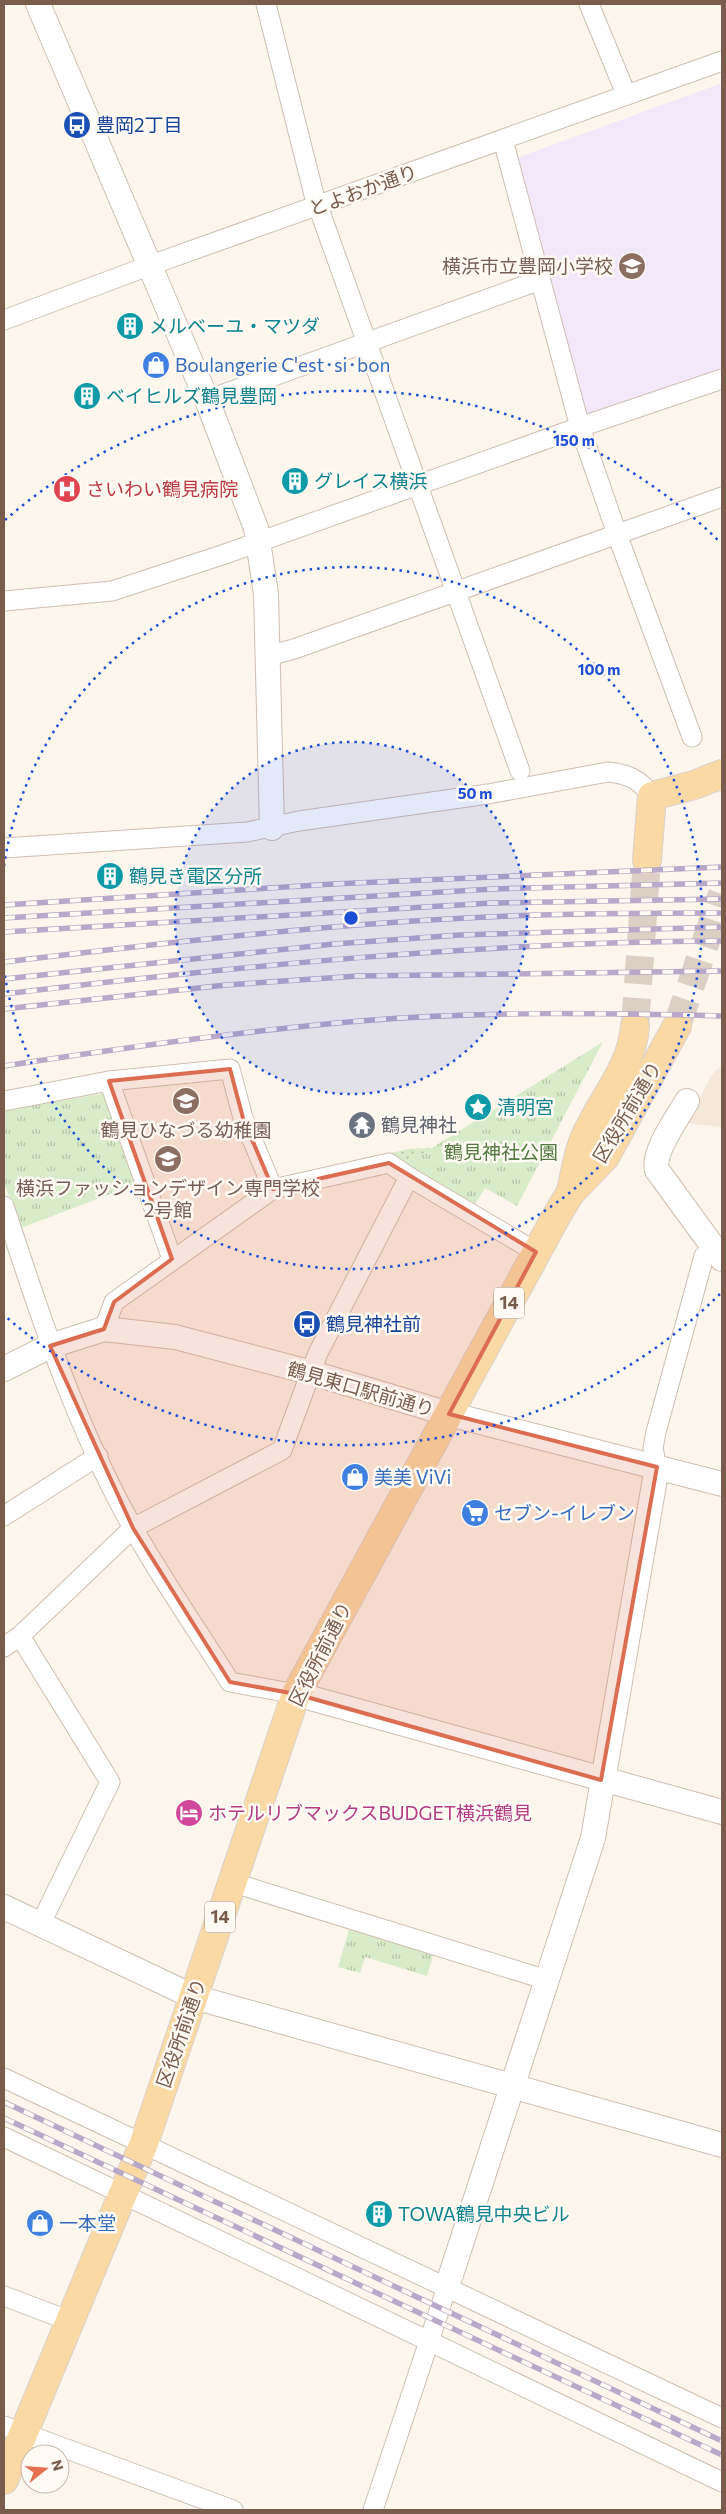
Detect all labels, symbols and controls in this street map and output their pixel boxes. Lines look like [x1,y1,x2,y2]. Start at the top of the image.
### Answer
bus stop icon: 豊岡2丁目 [62,110,92,140]
place label: 豊岡2丁目 [96,113,183,136]
street label: とよおか通り [305,159,420,220]
school or university icon: 横浜市立豊岡小学校 [617,251,647,281]
place label: 横浜市立豊岡小学校 [442,254,613,277]
building icon: メルベーユ・マツダ [115,311,145,341]
place label: メルベーユ・マツダ [149,314,320,337]
shop icon: Boulangerie C'est･si･bon [141,350,171,380]
place label: Boulangerie C'est･si･bon [175,353,390,376]
building icon: ベイヒルズ鶴見豊岡 [72,381,102,411]
place label: ベイヒルズ鶴見豊岡 [106,384,277,407]
text: 150 m [553,431,595,449]
building icon: グレイス横浜 [280,466,310,496]
place label: グレイス横浜 [314,469,427,492]
hospital icon: さいわい鶴見病院 [52,474,82,504]
place label: さいわい鶴見病院 [86,477,238,500]
text: 100 m [578,660,620,678]
text: 50 m [458,784,492,802]
building icon: 鶴見き電区分所 [95,861,125,891]
place label: 鶴見き電区分所 [129,864,262,887]
centre of rings [342,909,360,927]
street label: 区役所前通り [587,1057,666,1167]
school or university icon: 鶴見ひなづる幼稚園 [171,1086,201,1116]
place icon: 清明宮 [463,1092,493,1122]
place label: 清明宮 [497,1095,554,1118]
temple icon: 鶴見神社 [347,1110,377,1140]
place label: 鶴見神社 [381,1113,457,1136]
place label: 鶴見ひなづる幼稚園 [100,1118,272,1141]
park label: 鶴見神社公園 [444,1140,558,1163]
school or university icon: 横浜ファッションデザイン専門学校 2号館 [153,1144,183,1174]
place label: 横浜ファッションデザイン専門学校 2号館 [16,1176,320,1221]
road number: 14 [494,1288,524,1319]
bus stop icon: 鶴見神社前 [292,1309,322,1339]
place label: 鶴見神社前 [326,1312,421,1335]
street label: 鶴見東口駅前通り [285,1357,437,1421]
shop icon: 美美 ViVi [340,1462,370,1492]
place label: 美美 ViVi [374,1465,452,1488]
supermarket icon: セブン-イレブン [460,1498,490,1528]
place label: セブン-イレブン [494,1501,635,1524]
street label: 区役所前通り [283,1598,356,1710]
hotel icon: ホテルリブマックスBUDGET横浜鶴見 [174,1798,204,1828]
place label: ホテルリブマックスBUDGET横浜鶴見 [208,1801,532,1824]
road number: 14 [205,1901,235,1932]
street label: 区役所前通り [151,1975,210,2090]
building icon: TOWA鶴見中央ビル [364,2199,394,2229]
place label: TOWA鶴見中央ビル [398,2202,570,2225]
shop icon: 一本堂 [25,2208,55,2238]
place label: 一本堂 [59,2211,116,2234]
north arrow [20,2444,70,2494]
text: N [48,2458,68,2473]

